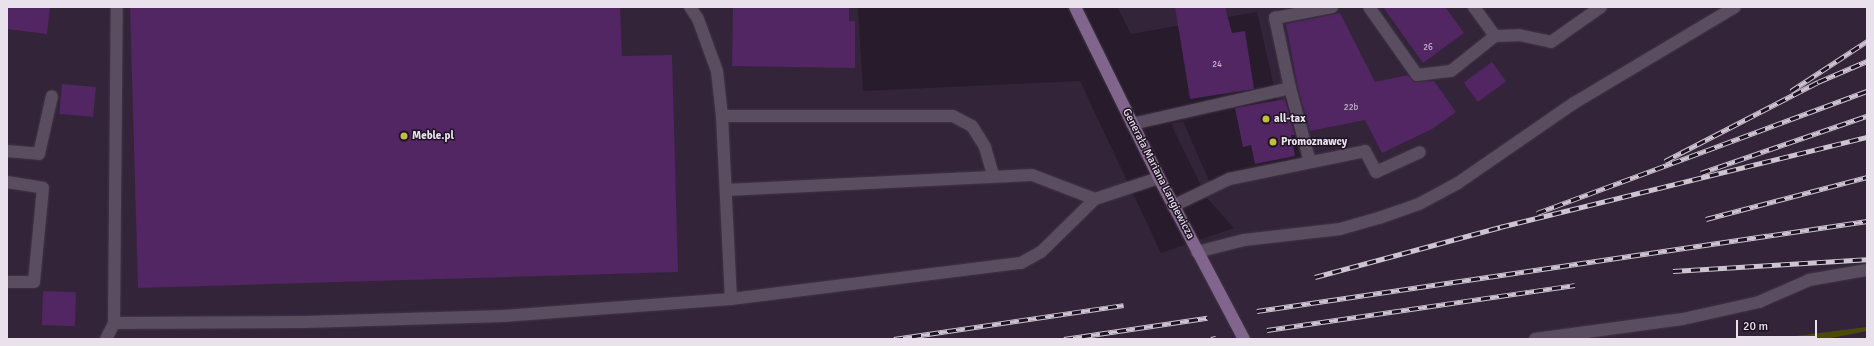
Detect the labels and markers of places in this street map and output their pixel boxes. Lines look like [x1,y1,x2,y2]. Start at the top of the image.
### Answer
place label: all-tax [1274,112,1305,126]
marker: all-tax [1261,114,1271,124]
place label: Meble.pl [412,129,454,143]
marker: Meble.pl [399,131,409,141]
place label: Promoznawcy [1281,135,1347,149]
marker: Promoznawcy [1268,137,1278,147]

